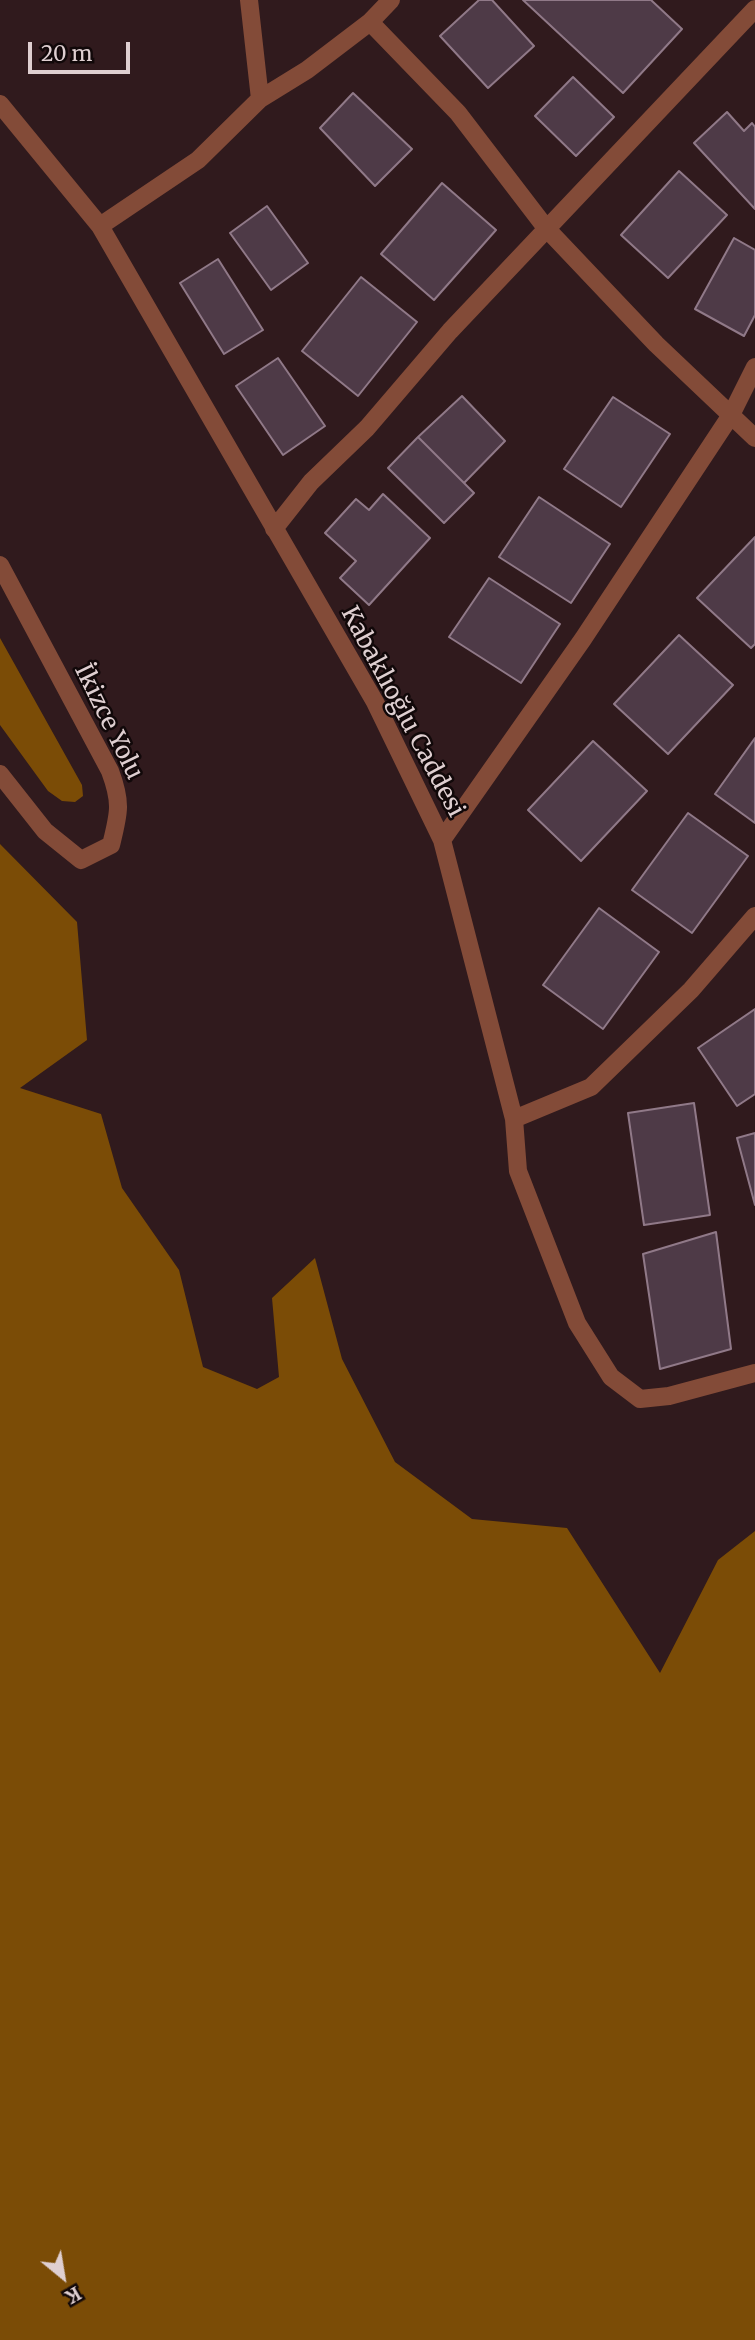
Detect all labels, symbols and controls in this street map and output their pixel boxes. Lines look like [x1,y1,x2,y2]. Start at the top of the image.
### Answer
scale bar [32,28,133,72]
text: 20 m [41,40,92,67]
street label: Kabaklıoğlu Caddesi [334,602,470,822]
street label: İkizce Yolu [68,660,148,784]
north arrow [28,2242,98,2312]
text: K [61,2281,86,2309]

